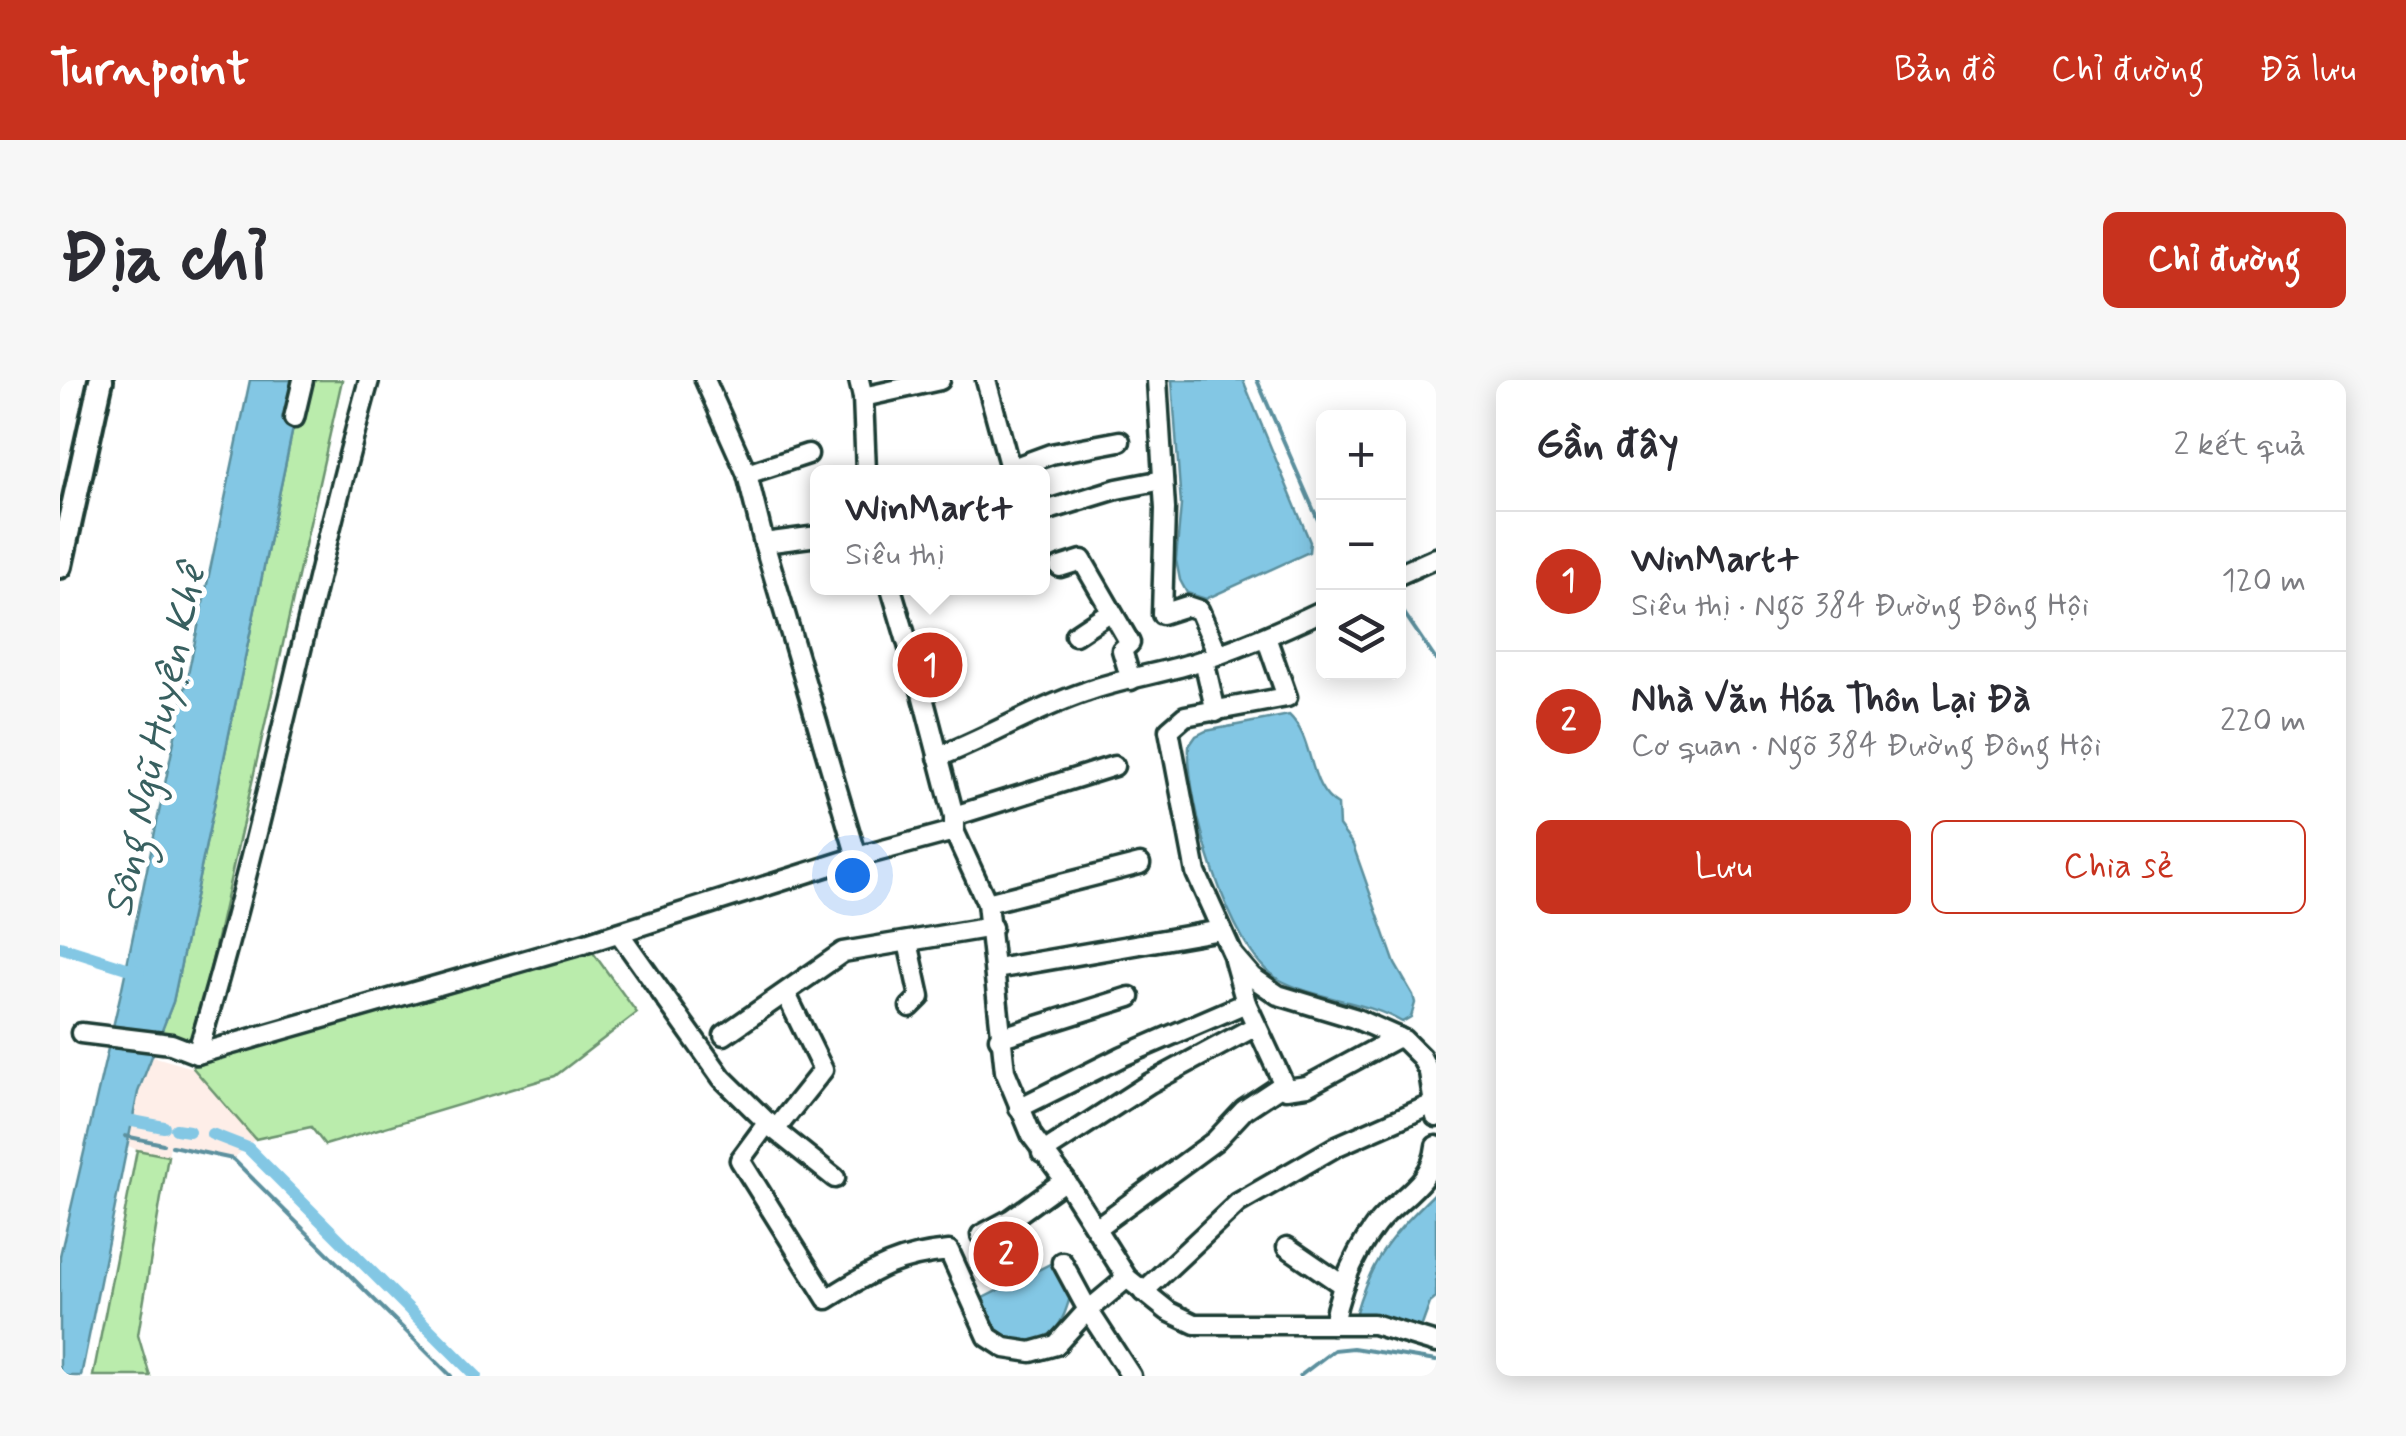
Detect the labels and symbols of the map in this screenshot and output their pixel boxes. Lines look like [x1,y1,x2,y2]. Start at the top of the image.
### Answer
water label: Sông Ngũ Huyện Khê [92,556,225,923]
pin: 1 [898,628,962,702]
your location [827,850,878,901]
pin: 2 [974,1216,1038,1292]

